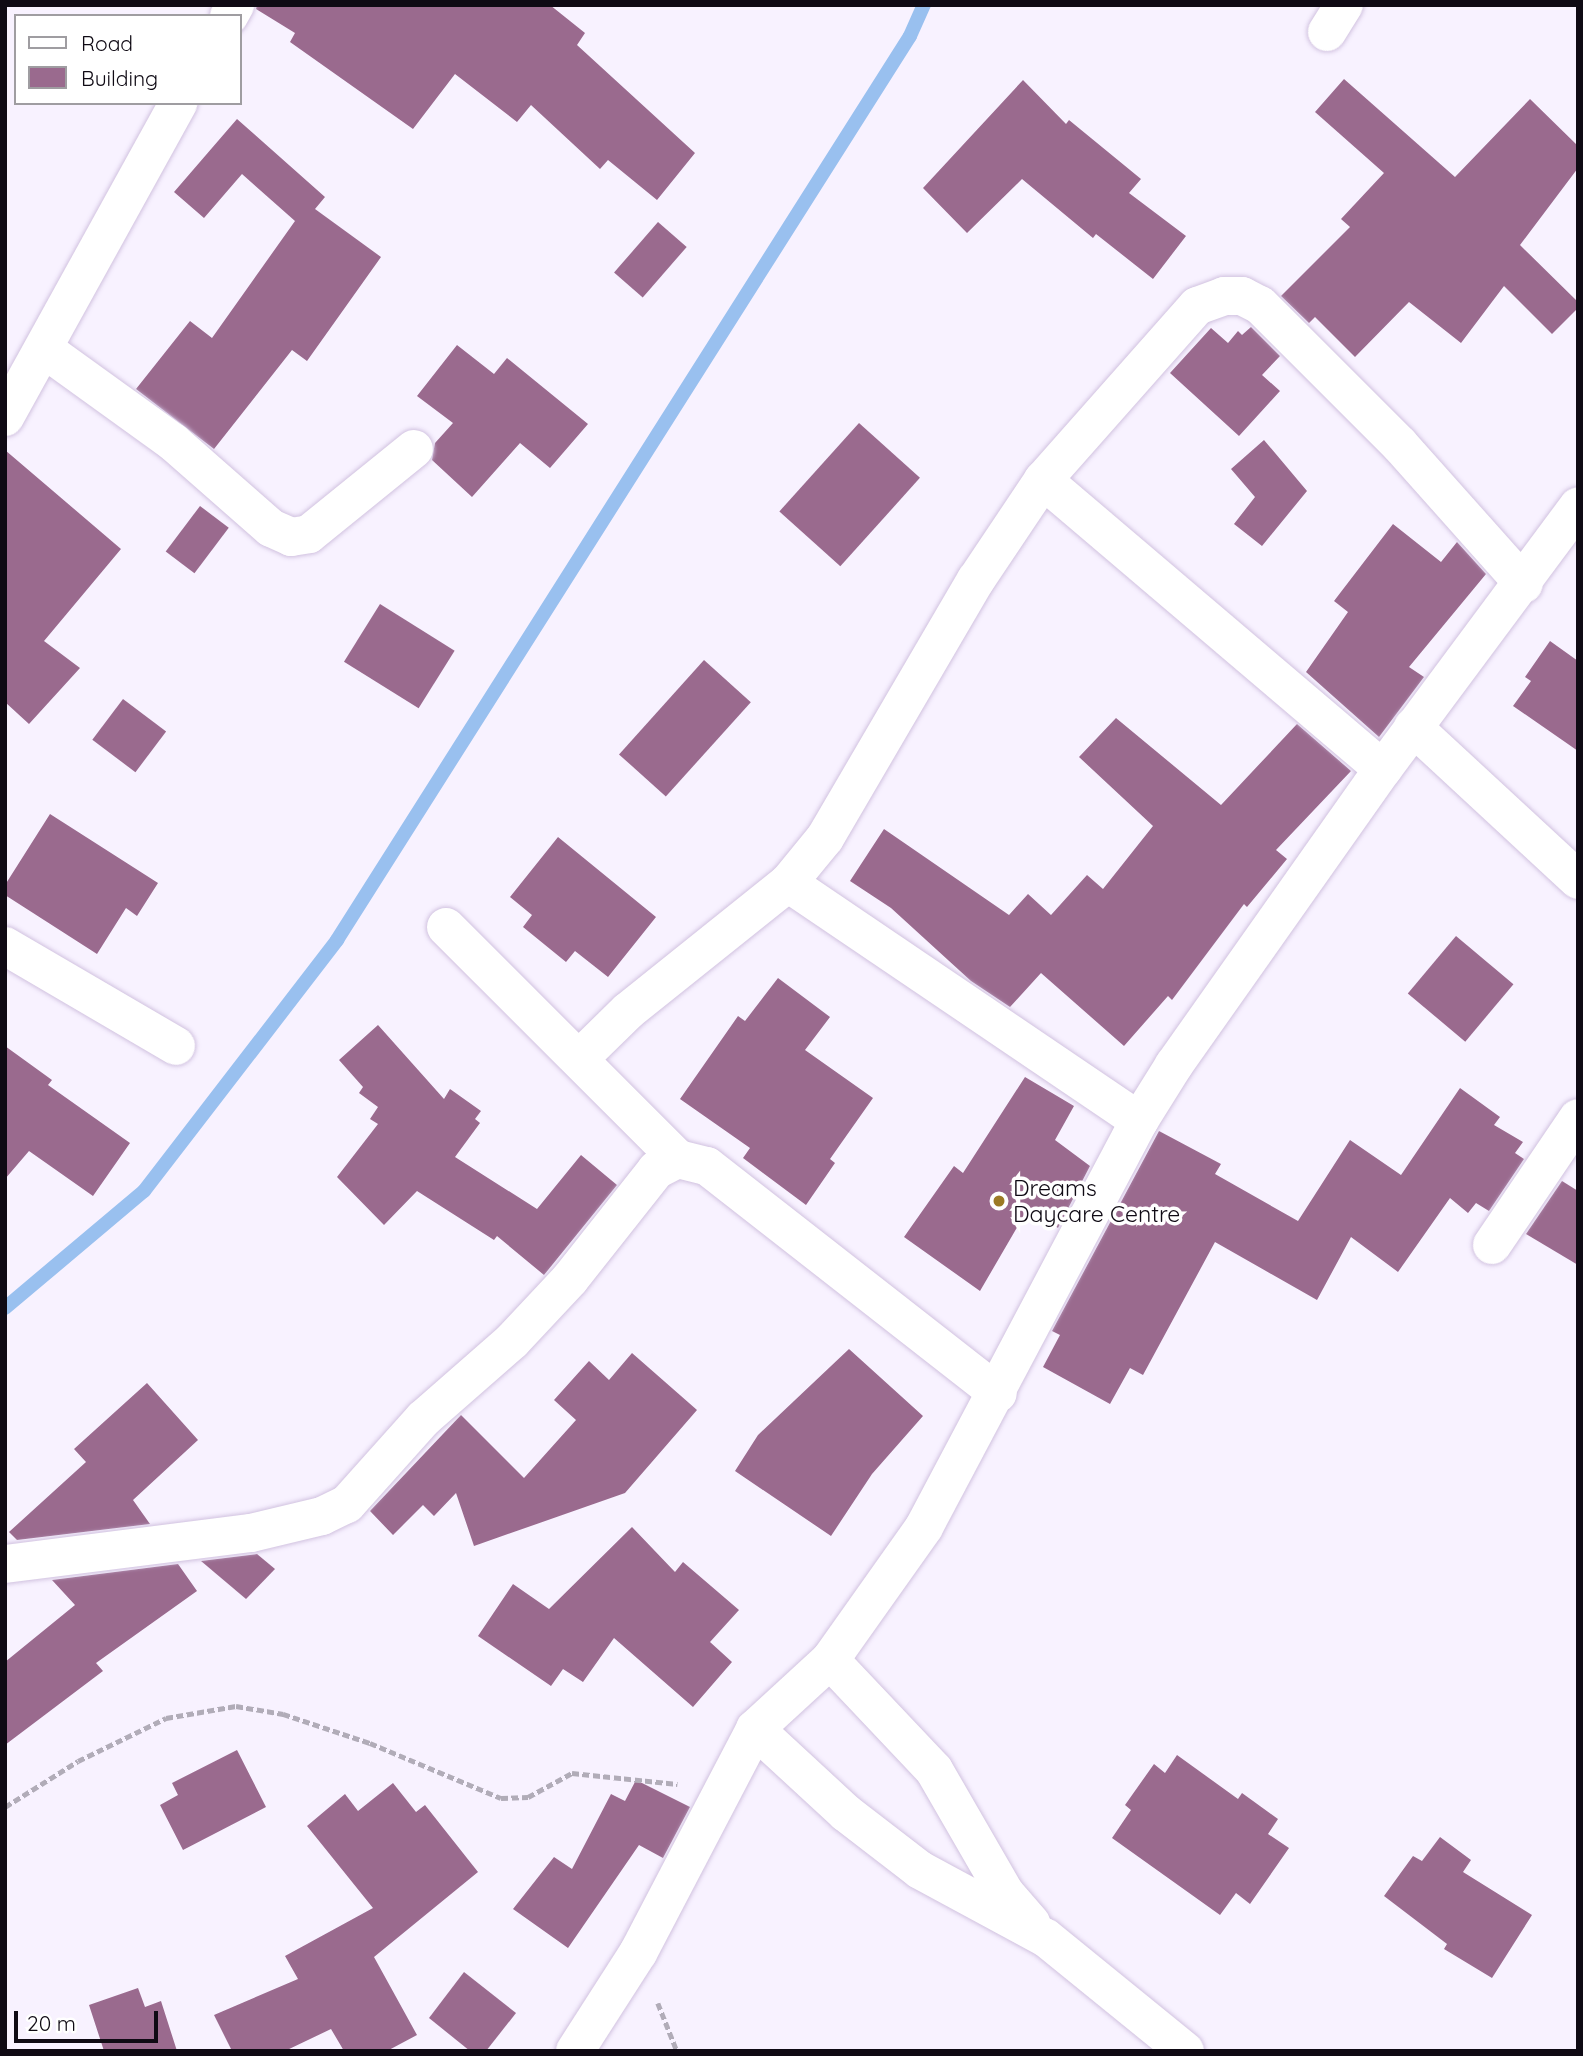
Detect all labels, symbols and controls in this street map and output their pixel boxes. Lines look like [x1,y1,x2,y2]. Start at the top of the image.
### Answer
legend [14,14,242,105]
text: Road [81,30,133,56]
text: Building [81,65,158,91]
place label: Dreams Daycare Centre [1013,1174,1180,1228]
marker: Dreams Daycare Centre [991,1193,1007,1209]
scale bar [18,1996,161,2040]
text: 20 m [27,2010,76,2036]

